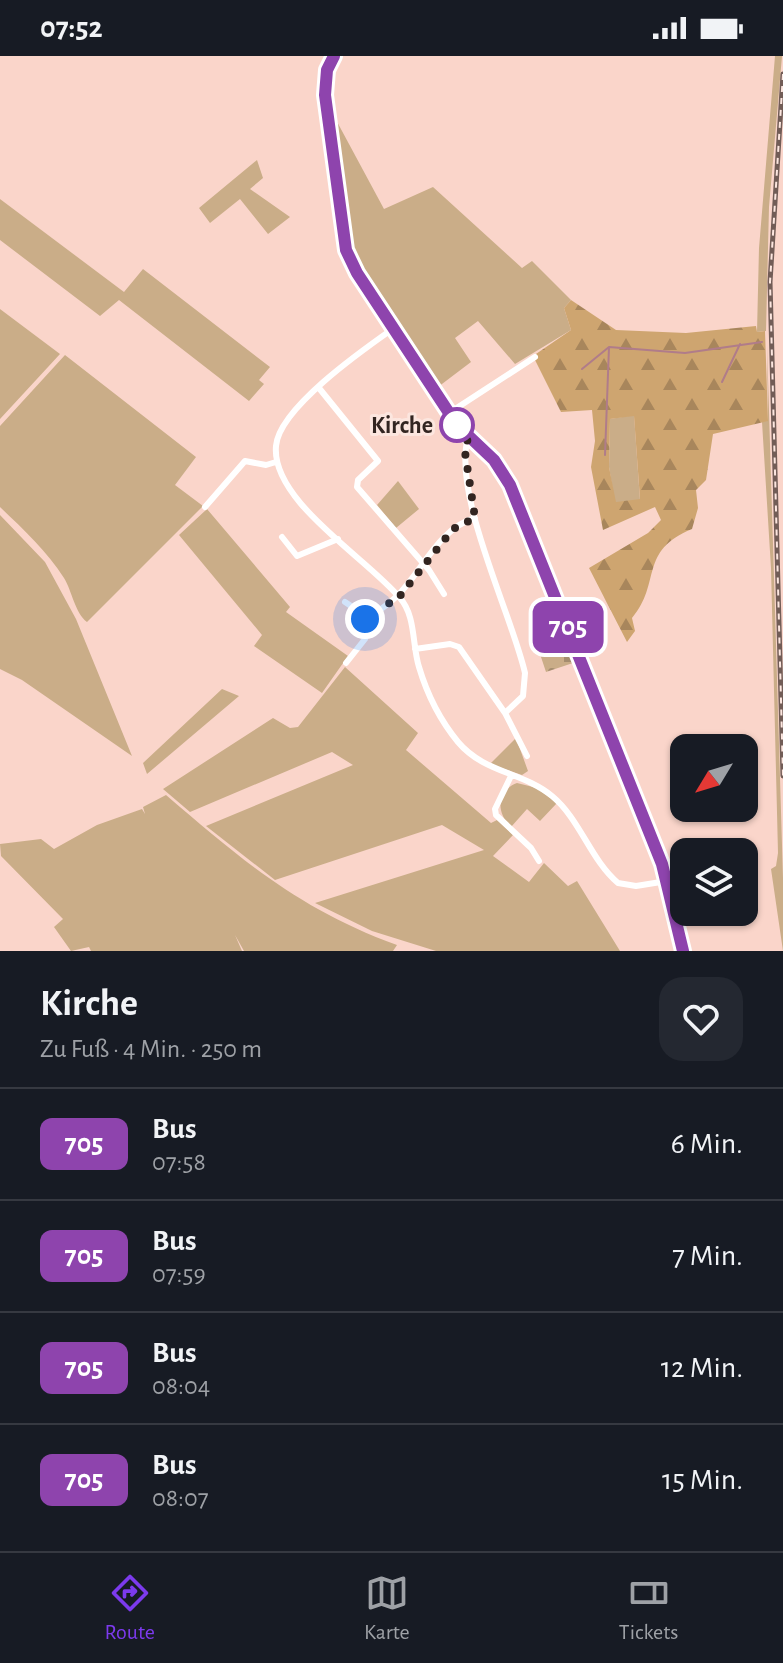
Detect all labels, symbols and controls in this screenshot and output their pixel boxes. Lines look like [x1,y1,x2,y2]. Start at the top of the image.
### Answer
text: 07:52 [40,13,103,43]
marker: Kirche [440,408,474,442]
place label: Kirche [371,414,433,438]
your location [345,599,385,639]
line badge: 705 [522,601,614,653]
text: 705 [549,613,587,641]
north arrow [670,734,758,822]
map controls [670,734,758,926]
button: layers [670,838,758,926]
button: heart [659,977,743,1061]
text: Kirche [40,985,138,1023]
text: Zu Fuß · 4 Min. · 250 m [40,1036,262,1062]
text: Bus [152,1114,197,1144]
text: 6 Min. [671,1129,743,1159]
text: 705 [65,1130,103,1158]
text: 07:58 [152,1149,206,1175]
text: Bus [152,1226,197,1256]
text: 7 Min. [672,1241,743,1271]
text: 705 [65,1242,103,1270]
text: 07:59 [152,1261,206,1287]
text: Bus [152,1338,197,1368]
text: 12 Min. [661,1353,743,1383]
text: 705 [65,1354,103,1382]
text: 08:04 [152,1373,210,1399]
text: Bus [152,1450,197,1480]
text: 15 Min. [662,1465,743,1495]
text: 705 [65,1466,103,1494]
text: 08:07 [152,1485,209,1511]
tab: Route [105,1571,155,1645]
tab: Karte [364,1571,410,1645]
tab: Tickets [619,1571,678,1645]

